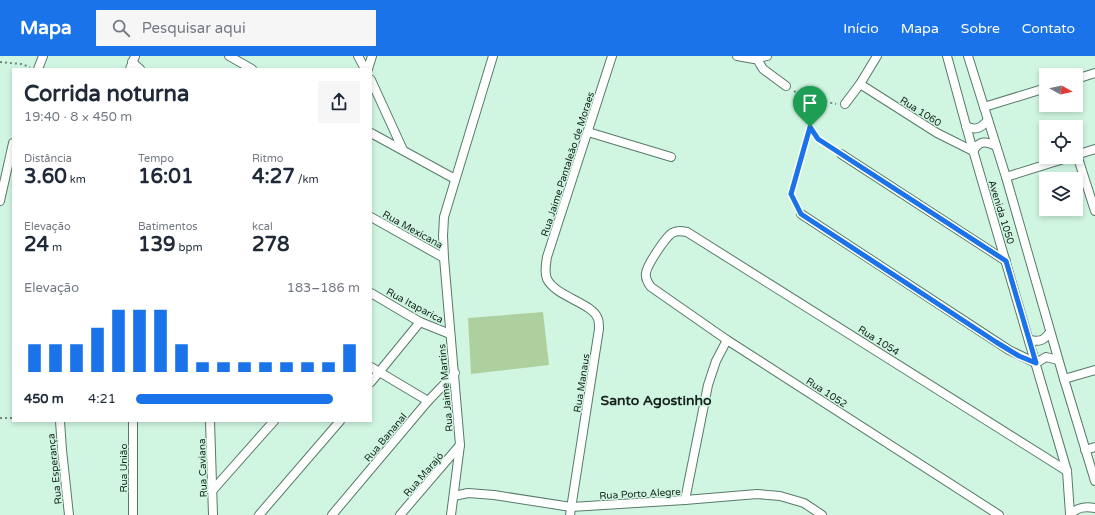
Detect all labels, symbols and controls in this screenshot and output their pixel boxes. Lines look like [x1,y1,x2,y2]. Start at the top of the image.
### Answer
search box [96,10,376,46]
text: Mapa [20,17,72,39]
icon: search [110,17,132,39]
text: Pesquisar aqui [142,19,246,37]
text: Início [843,20,879,37]
text: Mapa [901,20,939,37]
text: Sobre [961,20,1000,37]
text: Contato [1022,20,1075,37]
north arrow [1039,68,1083,112]
map controls [1039,68,1083,216]
text: Corrida noturna [24,81,189,107]
button: share [318,81,360,123]
pin [793,86,827,127]
street label: Rua Jaime Pantaleão de Moraes [539,90,597,238]
icon: arrive [799,92,821,114]
street label: Rua 1060 [898,94,943,129]
text: 19:40 · 8 × 450 m [24,109,132,125]
button: locate [1039,120,1083,164]
text: Distância [24,152,72,165]
text: Tempo [138,152,174,165]
text: Ritmo [252,152,284,165]
text: 3.60 [24,165,67,189]
text: 16:01 [138,165,193,189]
text: 4:27 [252,165,295,189]
button: layers [1039,172,1083,216]
text: km [67,173,86,186]
text: /km [295,173,319,186]
street label: Avenida 1050 [986,179,1016,246]
street label: Rua Mexicana [380,208,445,251]
text: Elevação [24,220,71,233]
text: Batimentos [138,220,198,233]
text: kcal [252,220,273,233]
text: 24 [24,233,49,257]
text: 139 [138,233,176,257]
text: 278 [252,233,290,257]
text: m [49,241,62,254]
text: bpm [176,241,203,254]
text: Elevação [24,280,79,296]
text: 183–186 m [287,280,360,296]
street label: Rua Itaparica [384,286,445,326]
street label: Rua 1054 [856,323,901,358]
street label: Rua Jaime Martins [436,343,456,432]
street label: Rua Manaus [571,353,593,413]
street label: Rua 1052 [804,375,849,411]
text: 450 m [24,391,64,407]
text: 4:21 [88,391,116,407]
district label: Santo Agostinho [601,392,712,409]
street label: Rua Bananal [362,411,410,464]
street label: Rua Esperança [45,433,65,505]
street label: Rua Caviana [196,438,210,498]
street label: Rua União [118,443,130,493]
street label: Rua Marajó [401,450,446,499]
street label: Rua Porto Alegre [599,486,681,502]

